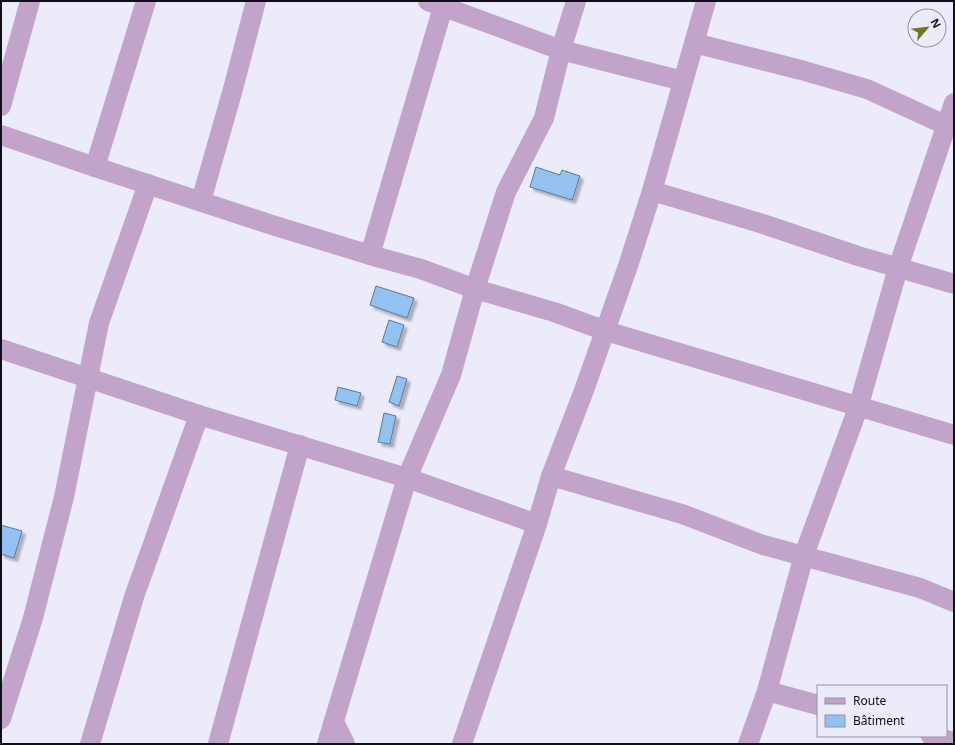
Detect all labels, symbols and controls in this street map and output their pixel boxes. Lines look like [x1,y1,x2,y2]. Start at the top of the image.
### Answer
north arrow [907,8,947,48]
text: N [928,16,945,31]
legend [817,685,947,737]
text: Route [853,692,886,709]
text: Bâtiment [853,712,905,729]

